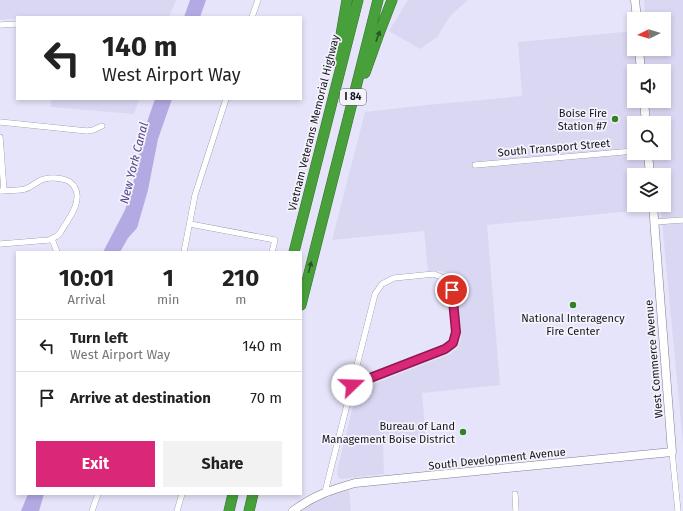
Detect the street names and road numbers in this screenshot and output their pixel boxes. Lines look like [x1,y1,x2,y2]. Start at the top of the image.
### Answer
street label: Vietnam Veterans Memorial Highway [286,33,342,213]
road number: I 84 [340,89,366,105]
street label: South Transport Street [497,137,611,159]
street label: West Commerce Avenue [642,299,666,419]
street label: South Development Avenue [428,445,566,473]

